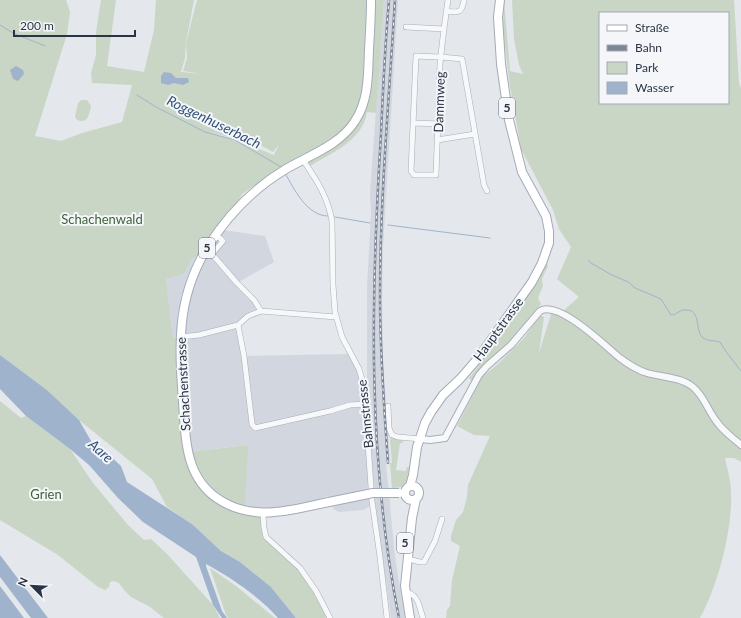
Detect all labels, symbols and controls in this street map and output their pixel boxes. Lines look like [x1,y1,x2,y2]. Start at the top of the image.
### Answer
scale bar [14,12,135,38]
legend [599,12,729,104]
text: 200 m [20,18,54,33]
text: Straße [635,20,669,35]
text: Bahn [635,40,662,55]
text: Park [635,60,659,75]
street label: Dammweg [430,71,448,133]
text: Wasser [635,80,674,95]
water label: Roggenhuserbach [164,91,264,152]
road number: 5 [499,98,515,118]
park label: Schachenwald [61,211,143,227]
road number: 5 [199,238,215,258]
street label: Hauptstrasse [470,294,527,364]
street label: Schachenstrasse [173,337,193,431]
street label: Bahnstrasse [353,379,377,449]
water label: Aare [85,435,117,466]
park label: Grien [30,486,62,502]
road number: 5 [397,533,413,553]
north arrow [12,566,52,606]
text: N [15,575,30,588]

